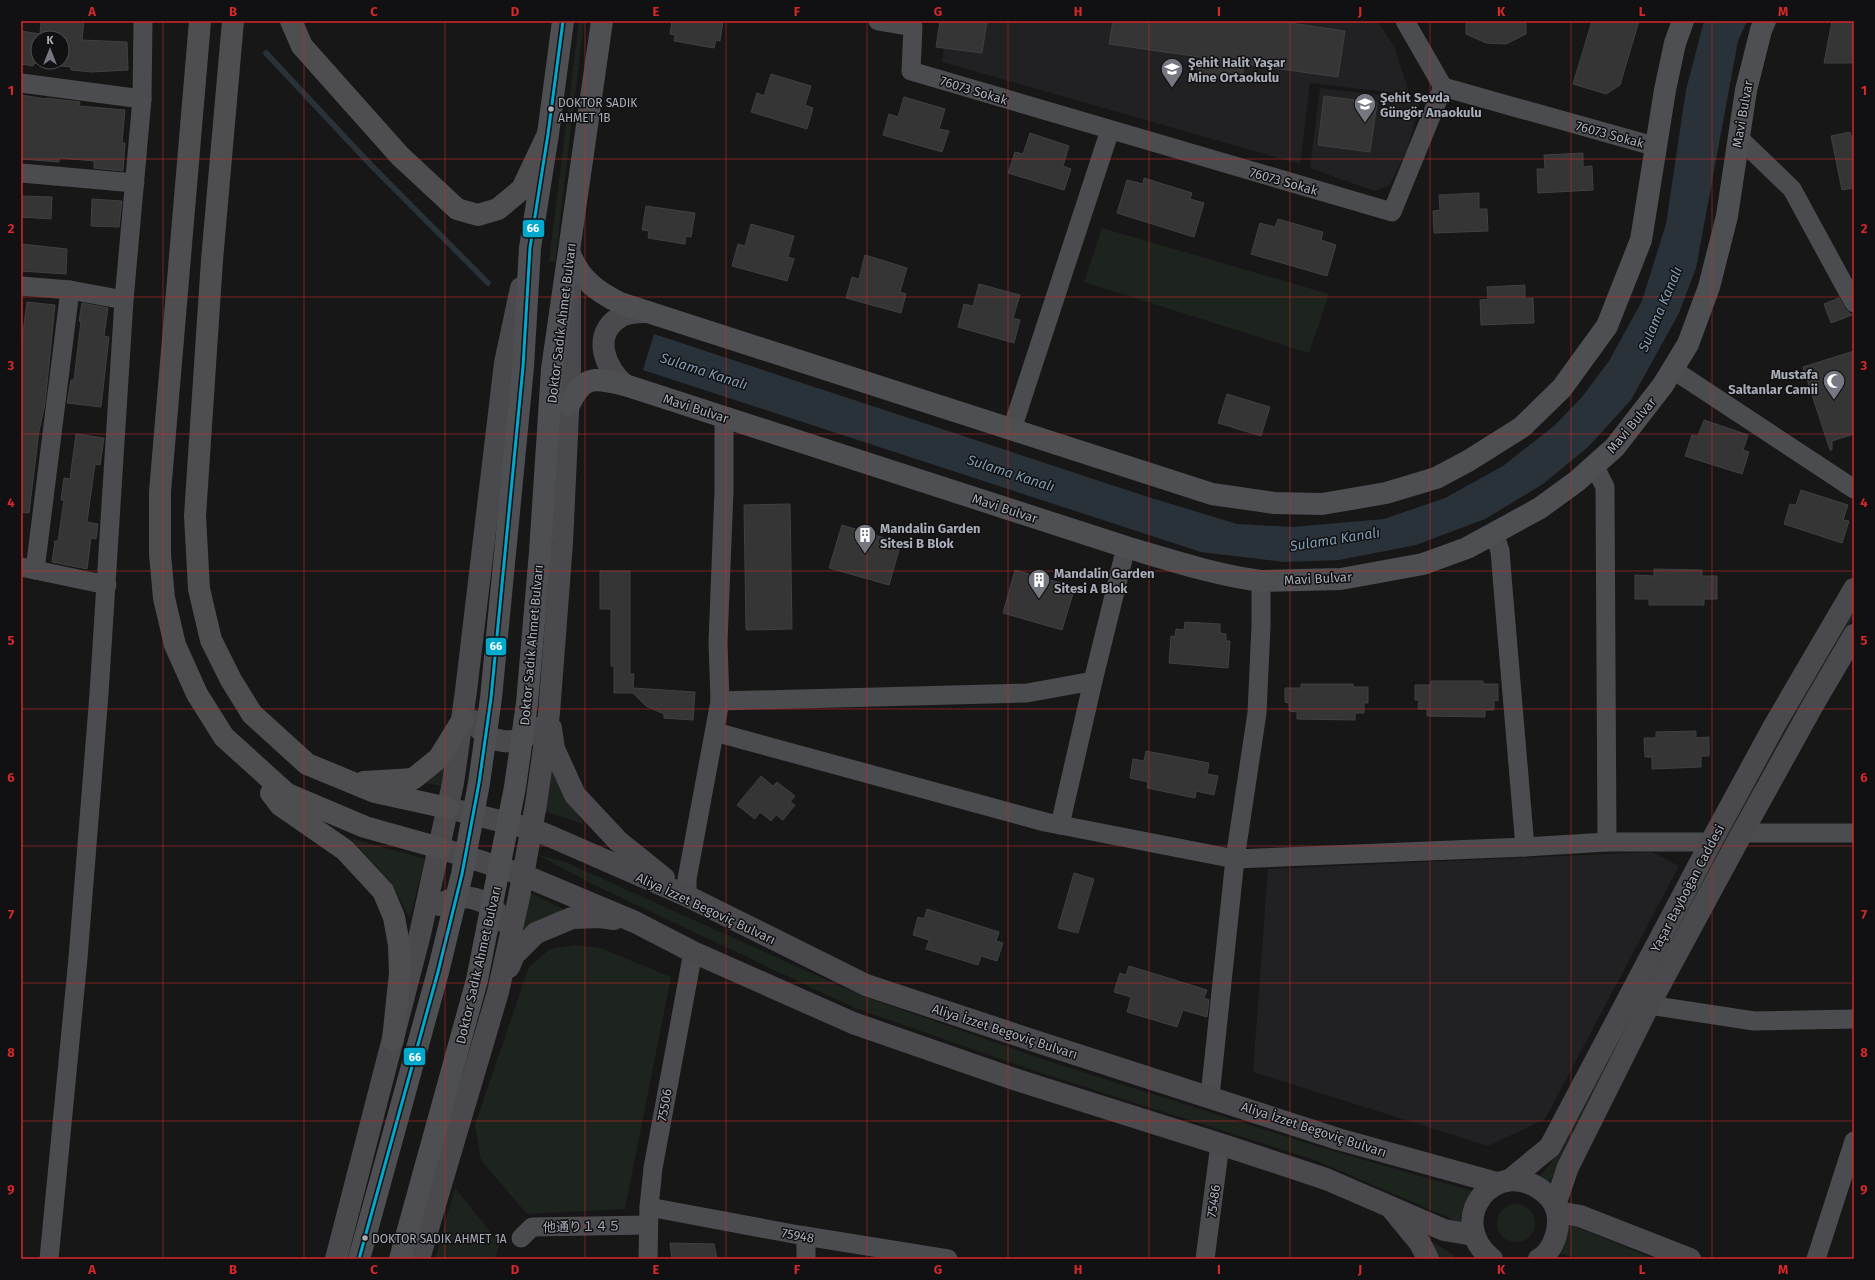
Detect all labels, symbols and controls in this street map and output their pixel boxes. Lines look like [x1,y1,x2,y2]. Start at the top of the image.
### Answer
text: A [87,4,96,19]
text: B [229,4,237,19]
text: C [370,4,378,19]
text: D [511,4,520,19]
text: E [653,4,660,19]
text: F [794,4,801,19]
text: G [934,4,942,19]
text: H [1074,4,1082,19]
text: I [1217,4,1221,19]
text: J [1357,4,1362,19]
text: K [1497,4,1506,19]
text: L [1639,4,1646,19]
text: M [1778,4,1788,19]
north arrow [30,30,70,70]
text: K [47,34,55,47]
place label: Şehit Halit Yaşar Mine Ortaokulu [1188,55,1286,85]
school or university icon: Şehit Halit Yaşar Mine Ortaokulu [1159,56,1185,89]
street label: 76073 Sokak [938,73,1010,108]
street label: Mavi Bulvar [1729,79,1756,149]
text: 1 [8,83,14,98]
text: 1 [1861,83,1867,98]
place label: Şehit Sevda Güngör Anaokulu [1380,90,1482,120]
school or university icon: Şehit Sevda Güngör Anaokulu [1352,91,1378,124]
place label: DOKTOR SADIK AHMET 1B [558,96,638,125]
marker: DOKTOR SADIK AHMET 1B [546,104,556,114]
street label: 76073 Sokak [1574,118,1646,151]
street label: 76073 Sokak [1248,165,1320,198]
line badge: 66 [522,219,545,238]
text: 2 [8,221,15,236]
text: 2 [1861,221,1868,236]
text: 66 [527,222,539,235]
street label: Doktor Sadık Ahmet Bulvarı [544,242,579,404]
water label: Sulama Kanalı [1634,264,1686,355]
water label: Sulama Kanalı [657,349,750,394]
text: 3 [7,358,15,373]
text: 3 [1860,358,1868,373]
place label: Mustafa Saltanlar Camii [1728,367,1818,397]
mosque icon: Mustafa Saltanlar Camii [1821,368,1847,401]
street label: Mavi Bulvar [661,391,730,426]
street label: Mavi Bulvar [1604,394,1659,456]
water label: Sulama Kanalı [964,451,1057,496]
street label: Mavi Bulvar [970,491,1039,526]
text: 4 [7,495,15,510]
text: 4 [1860,495,1868,510]
place label: Mandalin Garden Sitesi B Blok [880,521,981,551]
building icon: Mandalin Garden Sitesi B Blok [852,522,878,555]
water label: Sulama Kanalı [1288,524,1381,555]
street label: Doktor Sadık Ahmet Bulvarı [517,564,546,726]
place label: Mandalin Garden Sitesi A Blok [1054,566,1155,596]
building icon: Mandalin Garden Sitesi A Blok [1026,567,1052,600]
street label: Mavi Bulvar [1284,569,1352,588]
text: 5 [8,633,15,648]
text: 5 [1861,633,1868,648]
line badge: 66 [485,637,507,656]
text: 66 [490,640,502,653]
text: 6 [7,770,15,785]
text: 6 [1860,770,1868,785]
street label: Yaşar Bayboğan Caddesi [1647,822,1727,955]
street label: Aliya İzzet Begoviç Bulvarı [634,870,778,947]
street label: Doktor Sadık Ahmet Bulvarı [453,885,504,1045]
text: 7 [8,907,14,922]
text: 7 [1861,907,1867,922]
street label: Aliya İzzet Begoviç Bulvarı [930,1001,1079,1062]
text: 8 [7,1045,15,1060]
text: 8 [1860,1045,1868,1060]
line badge: 66 [403,1047,426,1066]
text: 66 [409,1051,421,1064]
street label: 75506 [654,1088,675,1123]
street label: Aliya İzzet Begoviç Bulvarı [1239,1099,1388,1160]
text: 9 [7,1182,15,1197]
text: 9 [1860,1182,1868,1197]
street label: 75486 [1204,1184,1223,1219]
street label: 他通り１４５ [543,1218,621,1235]
street label: 75948 [781,1225,815,1246]
place label: DOKTOR SADIK AHMET 1A [372,1232,507,1246]
marker: DOKTOR SADIK AHMET 1A [360,1233,370,1243]
text: A [87,1262,96,1277]
text: B [229,1262,237,1277]
text: C [370,1262,378,1277]
text: D [511,1262,520,1277]
text: E [653,1262,660,1277]
text: F [794,1262,801,1277]
text: G [934,1262,942,1277]
text: H [1074,1262,1082,1277]
text: I [1217,1262,1221,1277]
text: J [1357,1262,1362,1277]
text: K [1497,1262,1506,1277]
text: L [1639,1262,1646,1277]
text: M [1778,1262,1788,1277]

